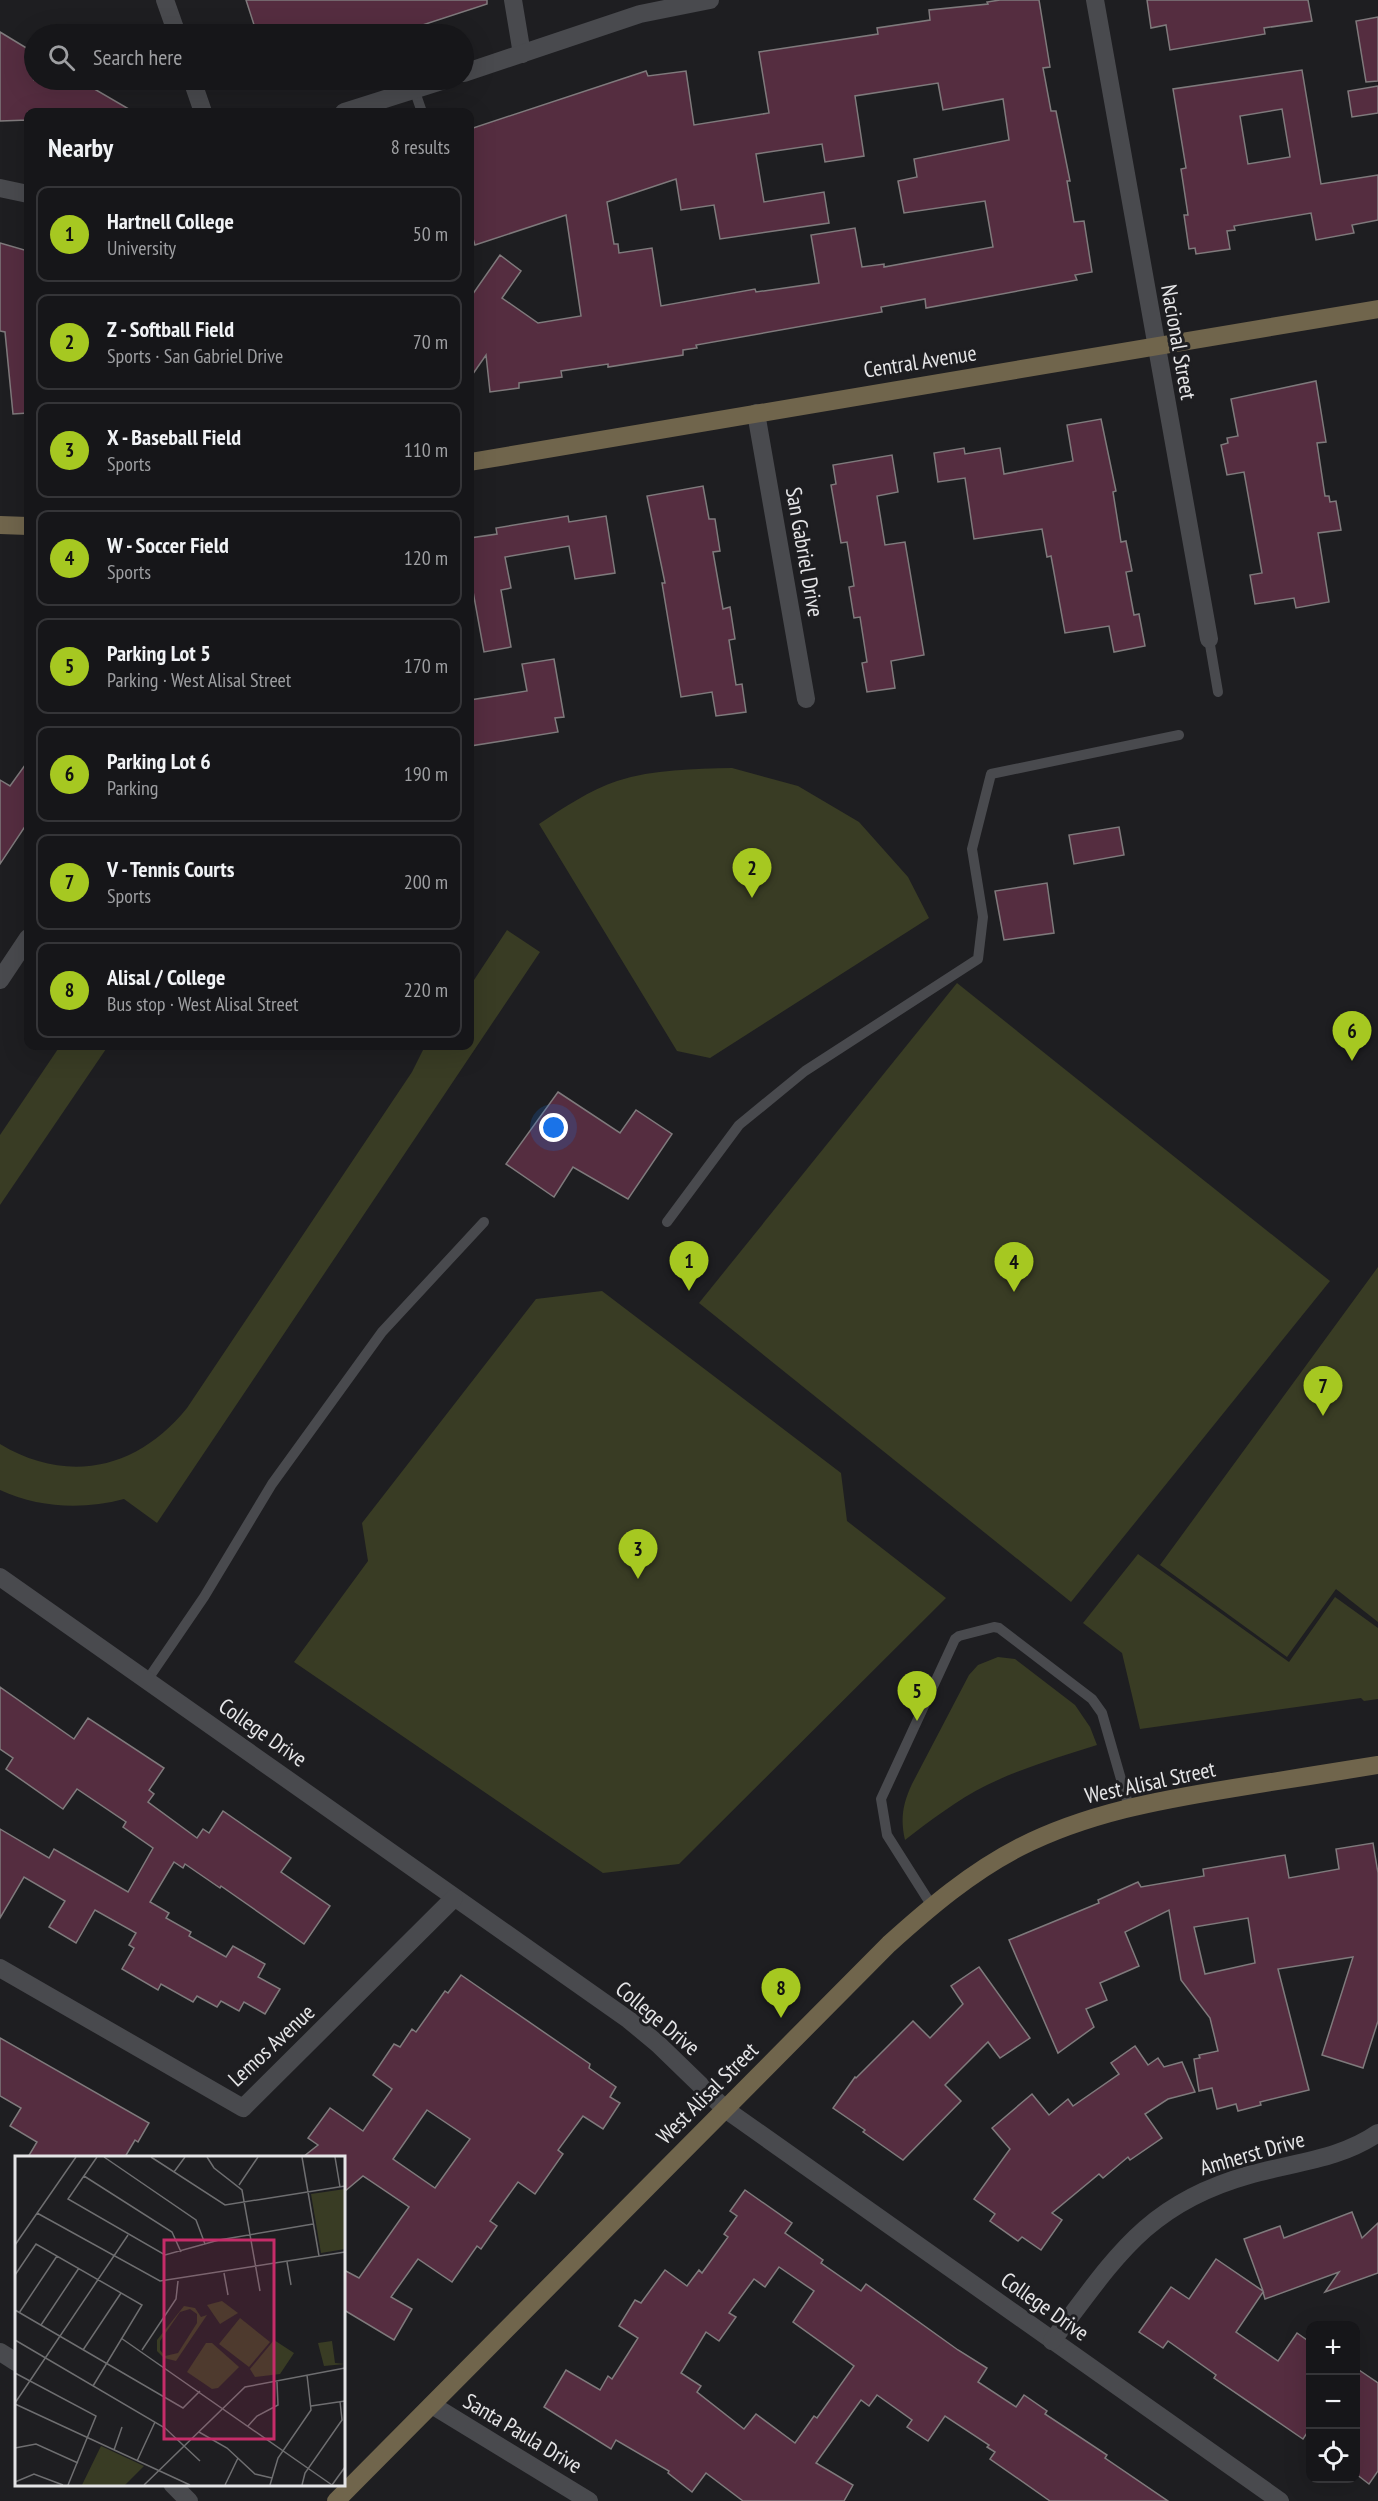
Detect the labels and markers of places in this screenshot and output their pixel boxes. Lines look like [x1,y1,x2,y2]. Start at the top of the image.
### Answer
pin: 2 [732,848,771,898]
pin: 6 [1332,1012,1372,1061]
pin: 1 [670,1242,708,1291]
pin: 4 [994,1242,1034,1292]
pin: 7 [1304,1366,1342,1416]
pin: 3 [618,1530,658,1579]
pin: 5 [898,1672,936,1721]
pin: 8 [762,1968,800,2018]

